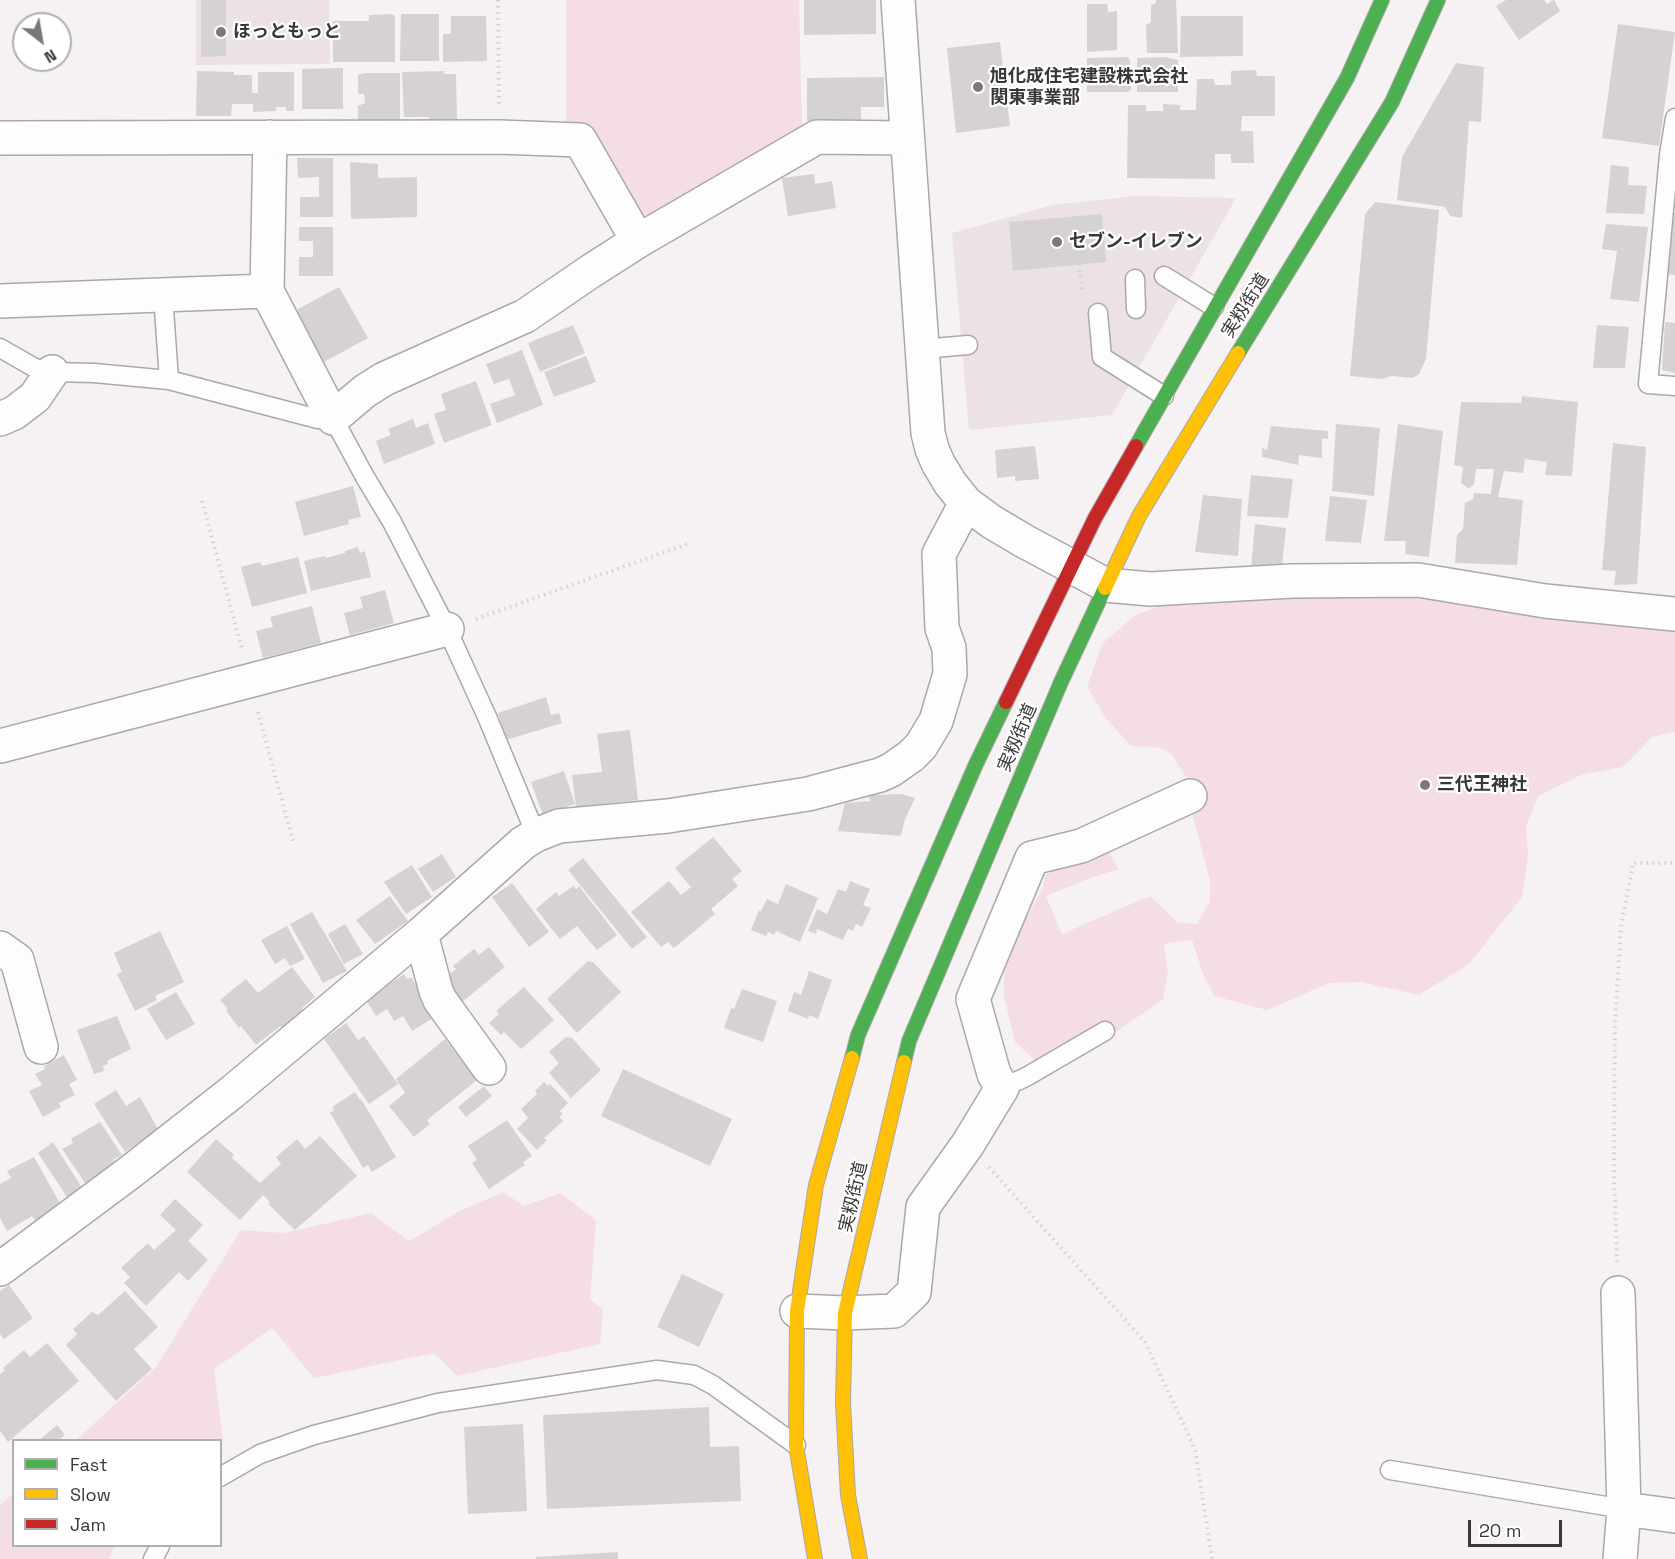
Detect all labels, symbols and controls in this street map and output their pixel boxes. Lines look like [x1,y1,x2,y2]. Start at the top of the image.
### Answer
north arrow [12,12,72,72]
place label: ほっともっと [233,21,341,43]
marker: ほっともっと [214,25,228,39]
text: N [40,44,61,68]
place label: 旭化成住宅建設株式会社 関東事業部 [990,66,1188,109]
marker: 旭化成住宅建設株式会社 関東事業部 [971,80,985,94]
place label: セブン-イレブン [1069,231,1203,253]
marker: セブン-イレブン [1050,235,1064,249]
street label: 実籾街道 [1218,270,1274,342]
street label: 実籾街道 [994,701,1042,775]
place label: 三代王神社 [1437,774,1527,796]
marker: 三代王神社 [1418,778,1432,792]
street label: 実籾街道 [835,1159,873,1235]
legend [12,1439,222,1547]
text: Fast [70,1453,107,1476]
text: Slow [70,1483,111,1506]
scale bar [1471,1508,1566,1546]
text: Jam [70,1513,106,1536]
text: 20 m [1479,1519,1522,1542]

